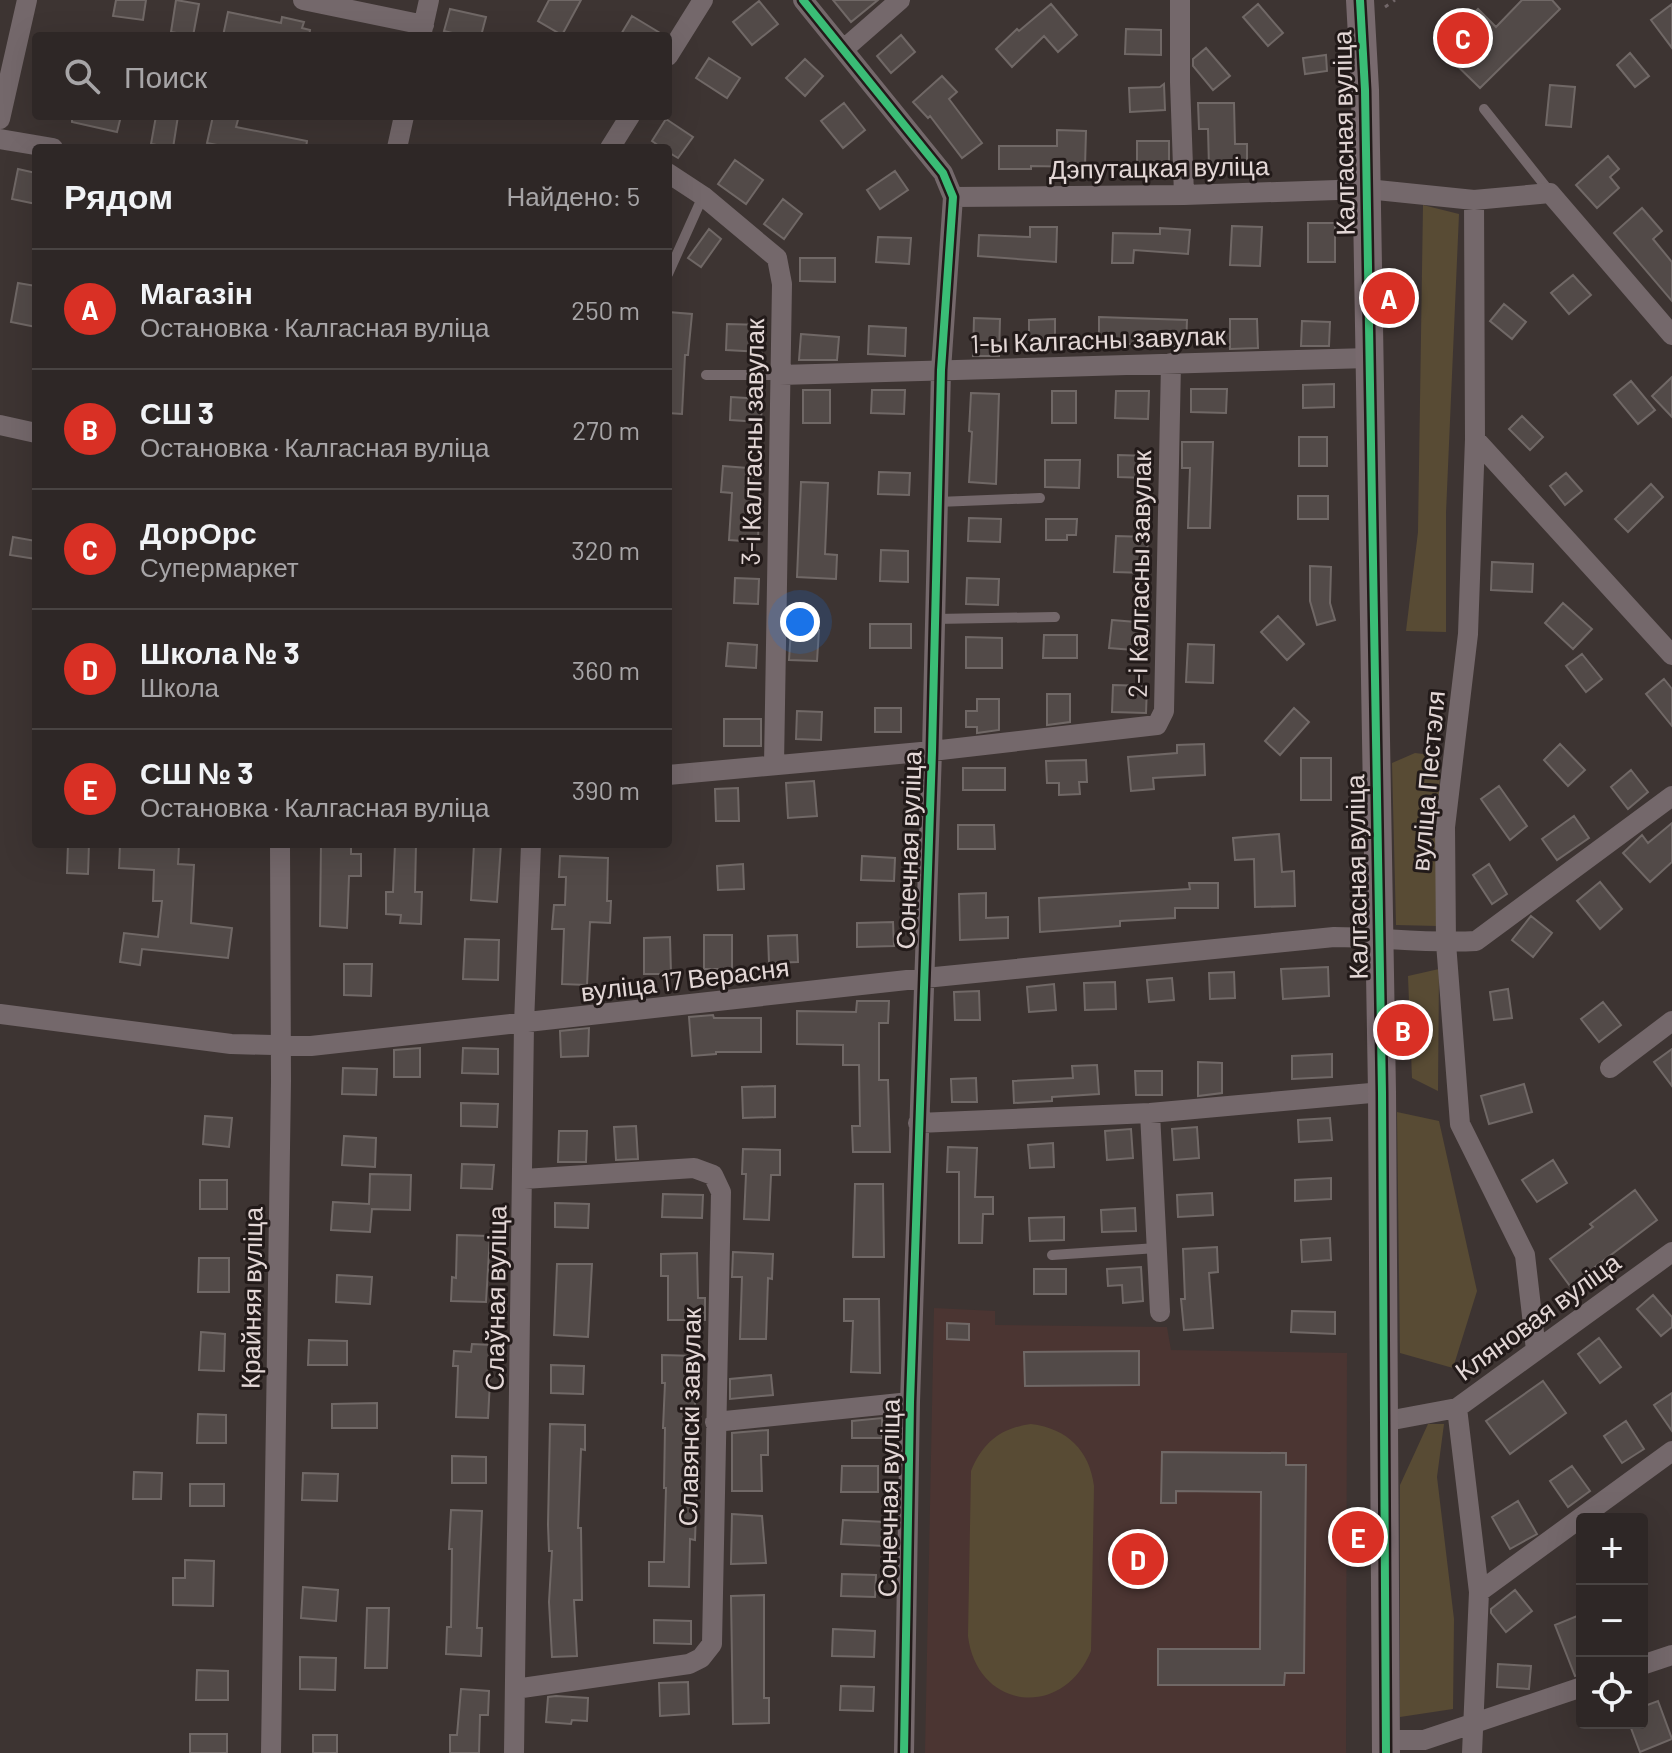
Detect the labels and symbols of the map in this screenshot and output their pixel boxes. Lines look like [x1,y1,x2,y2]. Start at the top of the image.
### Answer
pin: C [1437,8,1489,68]
street label: Калгасная вуліца [1325,30,1360,236]
street label: Дэпутацкая вуліца [1048,149,1270,184]
pin: A [1363,268,1415,328]
street label: 3-і Калгасны завулак [734,318,769,566]
street label: 1-ы Калгасны завулак [970,319,1227,358]
street label: 2-і Калгасны завулак [1121,449,1156,698]
your location [780,602,820,642]
street label: вуліца Пестэля [1403,689,1450,872]
street label: Сонечная вуліца [889,750,926,950]
street label: Калгасная вуліца [1338,774,1373,980]
street label: вуліца 17 Верасня [579,950,791,1007]
pin: B [1377,1000,1429,1060]
street label: Слаўная вуліца [477,1204,512,1391]
street label: Крайняя вуліца [233,1206,268,1389]
street label: Кляновая вуліца [1449,1245,1626,1386]
street label: Славянскі завулак [671,1307,706,1527]
street label: Сонечная вуліца [870,1398,905,1598]
pin: E [1332,1507,1384,1567]
pin: D [1112,1529,1164,1589]

